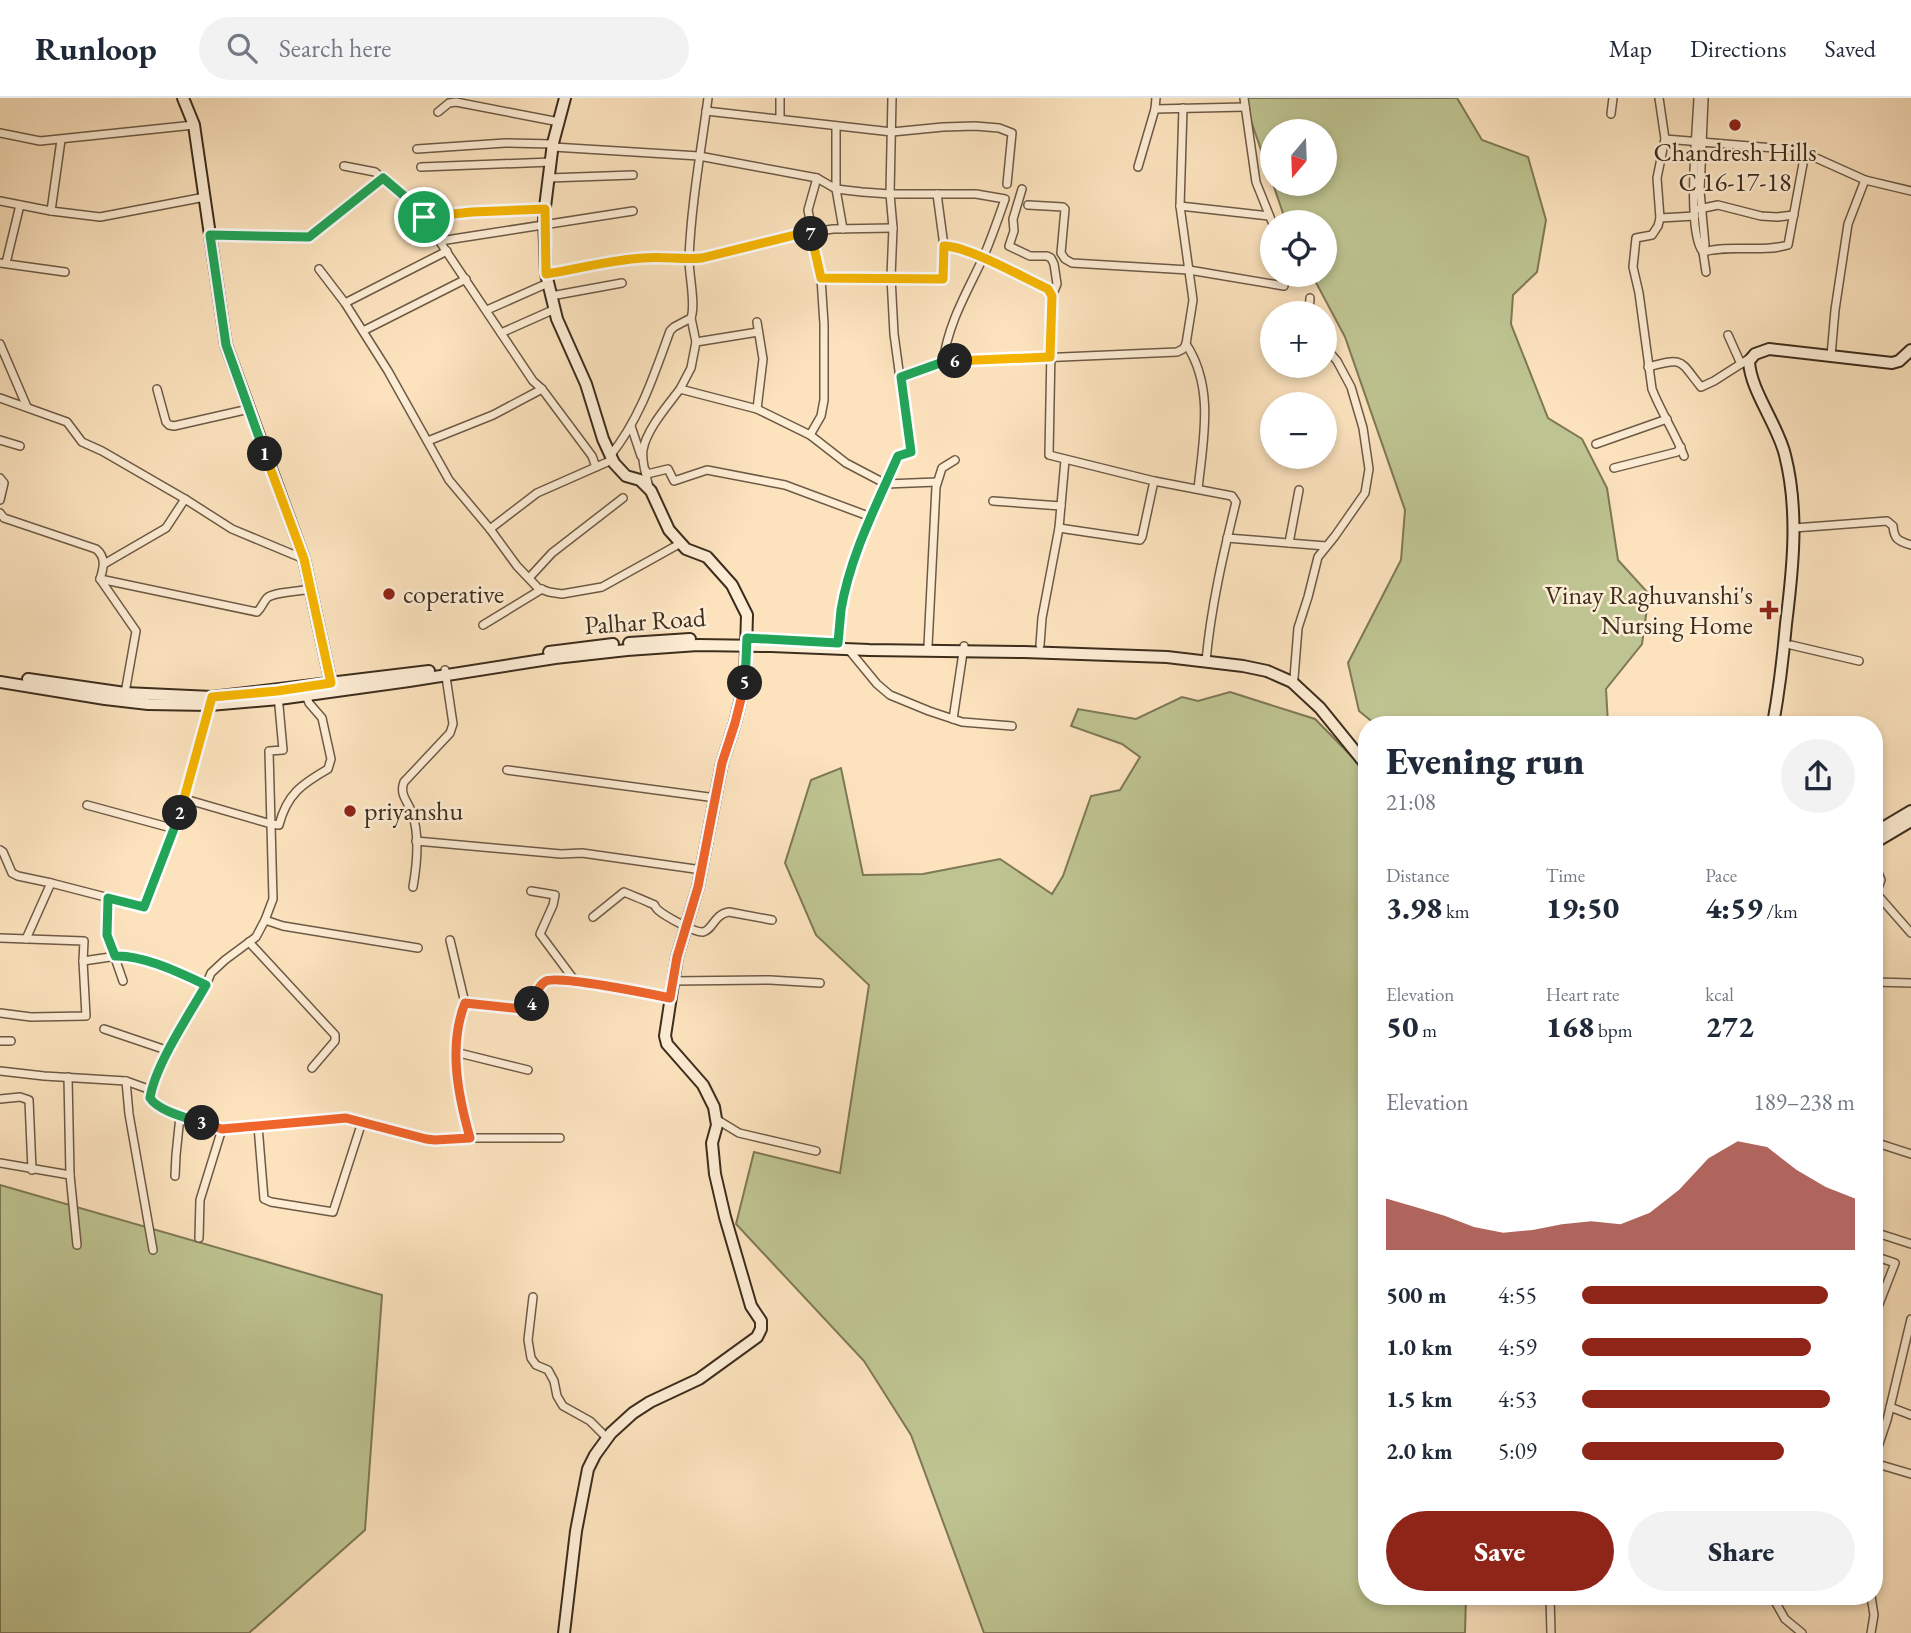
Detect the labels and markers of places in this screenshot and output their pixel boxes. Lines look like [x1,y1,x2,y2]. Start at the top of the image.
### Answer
marker: Chandresh Hills C 16-17-18 [1727,117,1743,133]
place label: Chandresh Hills C 16-17-18 [1653,135,1817,199]
pin [394,187,454,247]
pin: 7 [794,216,828,252]
pin: 6 [937,344,972,378]
pin: 1 [247,436,282,472]
place label: coperative [403,577,504,611]
place label: Vinay Raghuvanshi's Nursing Home [1545,578,1753,642]
marker: coperative [381,586,397,602]
marker: Vinay Raghuvanshi's Nursing Home [1759,600,1779,620]
pin: 5 [728,666,762,700]
place label: priyanshu [364,794,463,828]
pin: 2 [162,796,198,830]
marker: priyanshu [342,803,358,819]
pin: 4 [514,986,550,1021]
pin: 3 [184,1105,220,1140]

